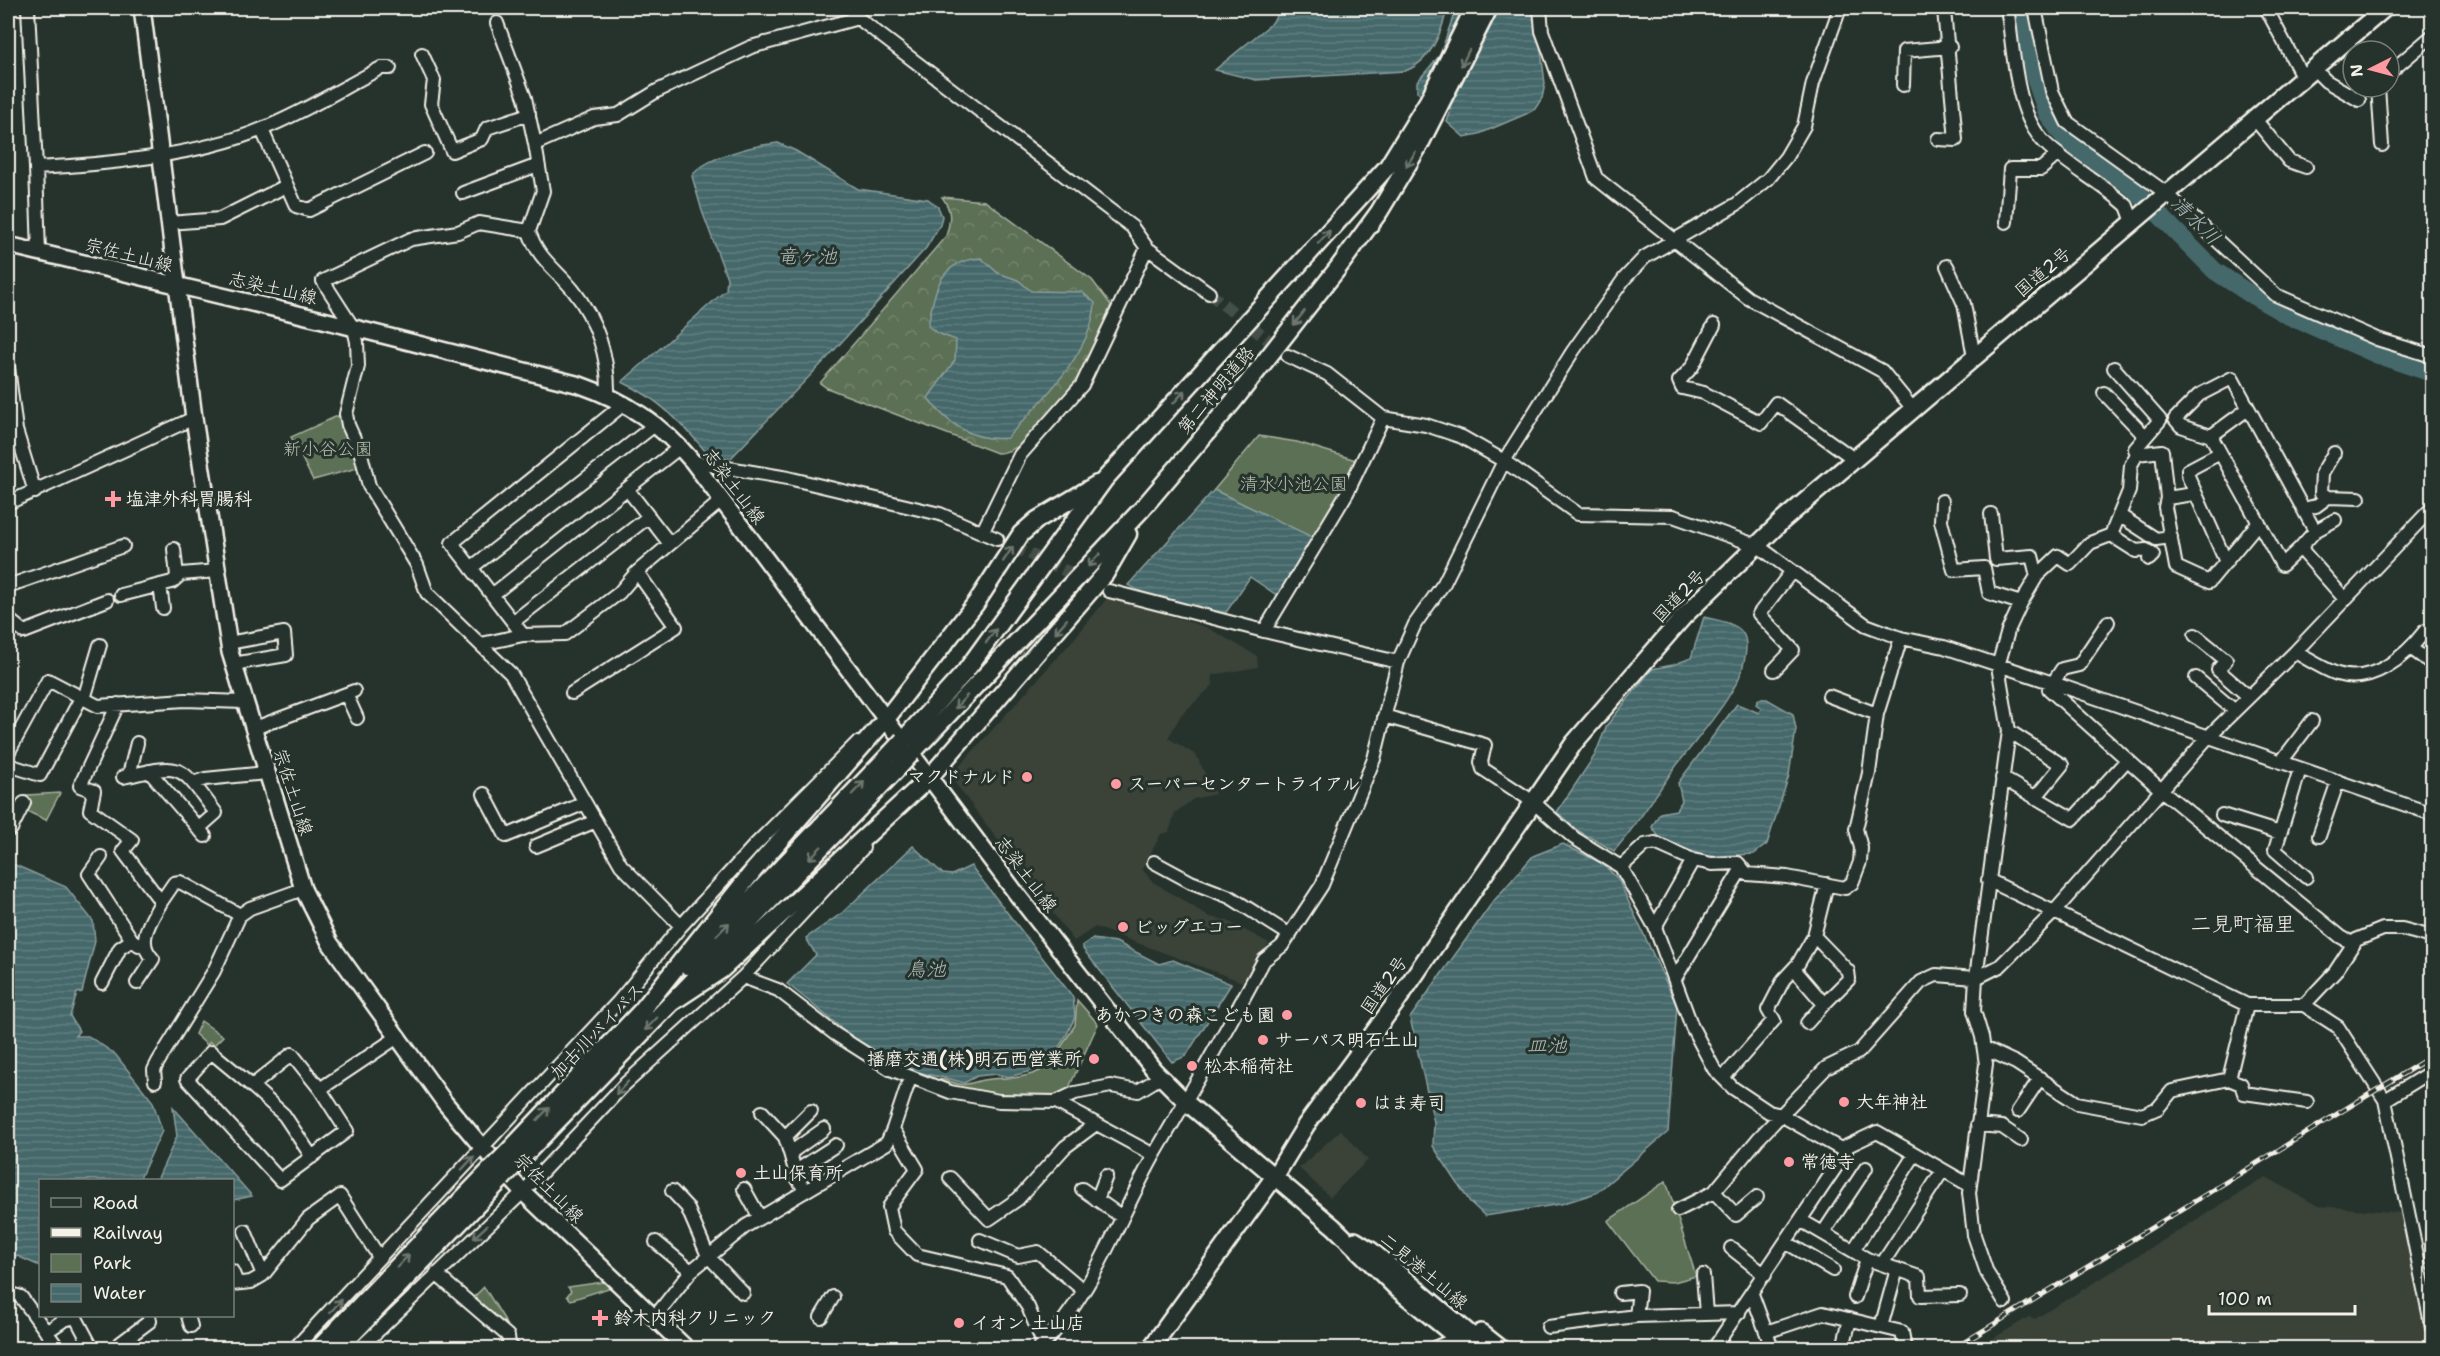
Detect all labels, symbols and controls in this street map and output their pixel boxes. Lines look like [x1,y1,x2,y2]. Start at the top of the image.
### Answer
north arrow [2341,39,2401,99]
one-way arrow [1459,49,1471,66]
text: N [2345,63,2368,78]
one-way arrow [1405,150,1417,167]
water label: 清水川 [2166,190,2226,250]
one-way arrow [1316,230,1330,245]
street label: 宗佐土山線 [82,232,176,278]
street label: 国道2号 [2010,241,2076,303]
water label: 竜ヶ池 [777,243,838,269]
street label: 志染土山線 [226,266,320,310]
one-way arrow [1292,310,1305,326]
street label: 第二神明道路 [1172,341,1260,439]
one-way arrow [1171,390,1185,405]
park label: 新小谷公園 [283,437,373,461]
street label: 志染土山線 [697,443,771,529]
park label: 清水小池公園 [1240,472,1348,496]
place label: 塩津外科胃腸科 [126,487,252,511]
marker: 塩津外科胃腸科 [104,490,122,508]
one-way arrow [1002,546,1014,563]
one-way arrow [1087,552,1101,567]
street label: 国道2号 [1647,564,1711,628]
one-way arrow [1054,618,1067,634]
one-way arrow [984,629,997,645]
one-way arrow [954,694,968,709]
street label: 宗佐土山線 [268,745,318,839]
place label: マクドナルド [908,765,1015,789]
marker: マクドナルド [1020,770,1034,784]
place label: スーパーセンタートライアル [1128,772,1360,796]
marker: スーパーセンタートライアル [1109,777,1123,791]
one-way arrow [851,781,865,796]
street label: 志染土山線 [989,831,1063,917]
one-way arrow [808,846,822,861]
district label: 二見町福里 [2191,910,2296,938]
place label: ビッグエコー [1135,915,1243,939]
marker: ビッグエコー [1116,920,1130,934]
one-way arrow [716,922,731,937]
street label: 国道2号 [1355,951,1413,1019]
water label: 鳥池 [906,956,947,982]
street label: 加古川バイパス [545,977,649,1085]
place label: あかつきの森こども園 [1095,1003,1275,1027]
marker: あかつきの森こども園 [1280,1008,1294,1022]
one-way arrow [644,1016,658,1031]
place label: サーパス明石土山 [1275,1028,1419,1052]
water label: 皿池 [1527,1032,1568,1058]
marker: サーパス明石土山 [1256,1033,1270,1047]
place label: 播磨交通(株)明石西営業所 [867,1047,1082,1071]
marker: 播磨交通(株)明石西営業所 [1087,1052,1101,1066]
place label: 松本稲荷社 [1204,1054,1294,1078]
marker: 松本稲荷社 [1185,1059,1199,1073]
one-way arrow [615,1080,629,1095]
place label: 大年神社 [1856,1090,1928,1114]
place label: はま寿司 [1373,1091,1445,1115]
marker: 大年神社 [1837,1095,1851,1109]
marker: はま寿司 [1354,1096,1368,1110]
one-way arrow [536,1107,551,1122]
street label: 宗佐土山線 [509,1148,589,1228]
place label: 常徳寺 [1801,1150,1855,1174]
marker: 常徳寺 [1782,1155,1796,1169]
one-way arrow [460,1156,474,1171]
place label: 土山保育所 [753,1161,843,1185]
marker: 土山保育所 [734,1166,748,1180]
legend [39,1179,234,1317]
text: Road [93,1191,138,1215]
text: Railway [93,1221,163,1245]
one-way arrow [473,1225,488,1239]
street label: 二見港土山線 [1375,1227,1473,1315]
text: Park [93,1251,132,1275]
one-way arrow [396,1254,410,1269]
scale bar [2209,1278,2354,1316]
text: Water [93,1281,146,1305]
text: 100 m [2218,1287,2272,1311]
one-way arrow [328,1299,343,1314]
place label: 鈴木内科クリニック [614,1306,776,1330]
marker: 鈴木内科クリニック [591,1309,609,1327]
place label: イオン 土山店 [971,1311,1085,1335]
marker: イオン 土山店 [952,1316,966,1330]

